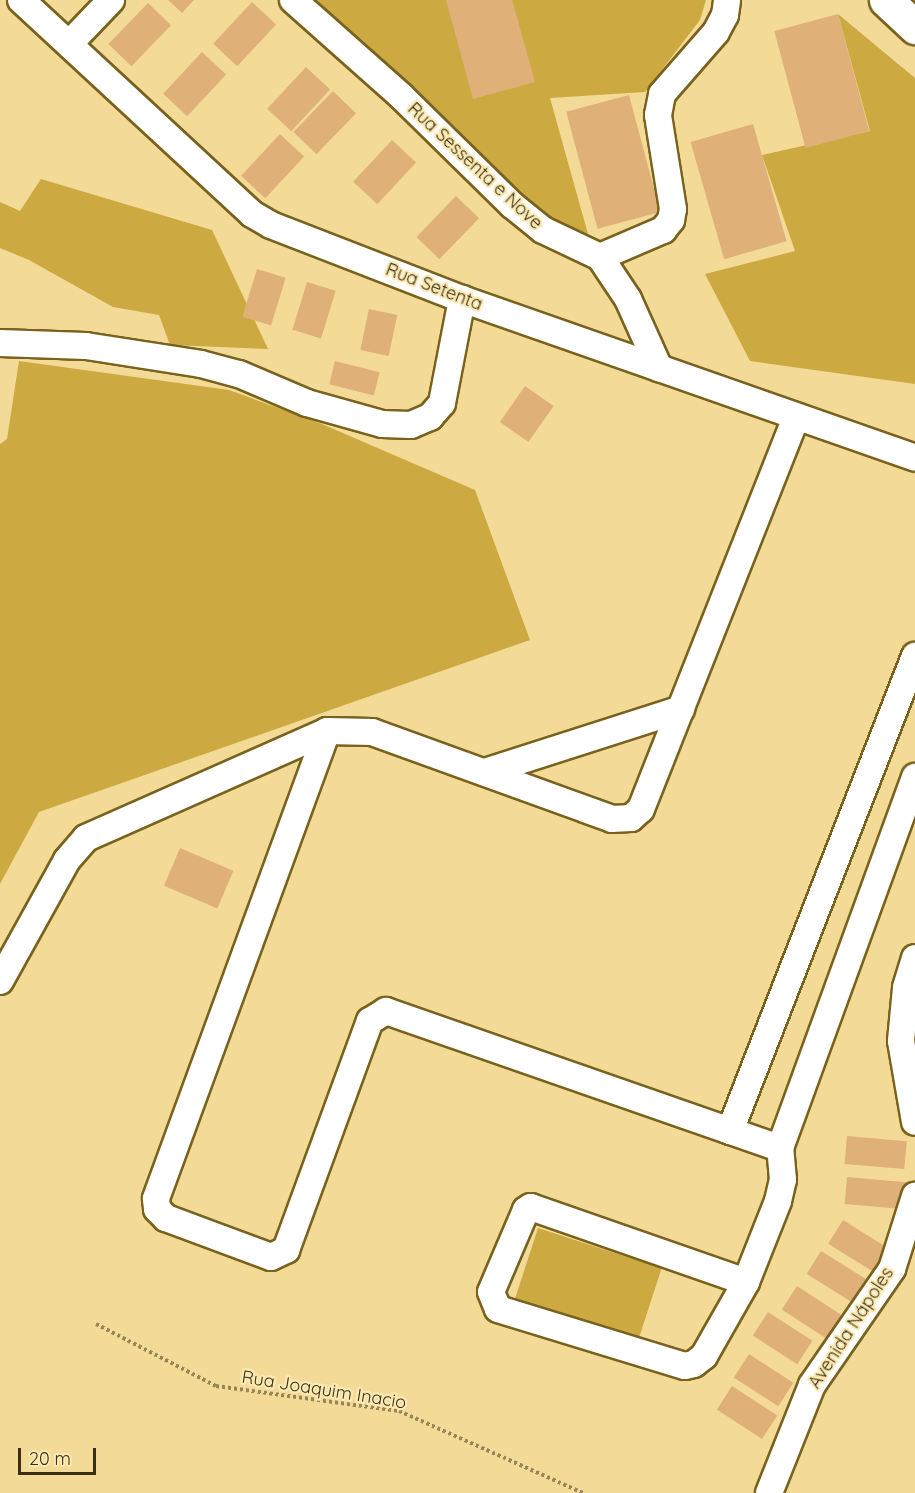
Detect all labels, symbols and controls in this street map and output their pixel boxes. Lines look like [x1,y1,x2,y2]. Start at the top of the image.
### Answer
street label: Rua Sessenta e Nove [403,98,547,234]
street label: Rua Setenta [383,259,485,315]
street label: Avenida Nápoles [804,1263,898,1393]
street label: Rua Joaquim Inacio [240,1366,408,1414]
scale bar [21,1436,99,1474]
text: 20 m [29,1447,71,1470]

